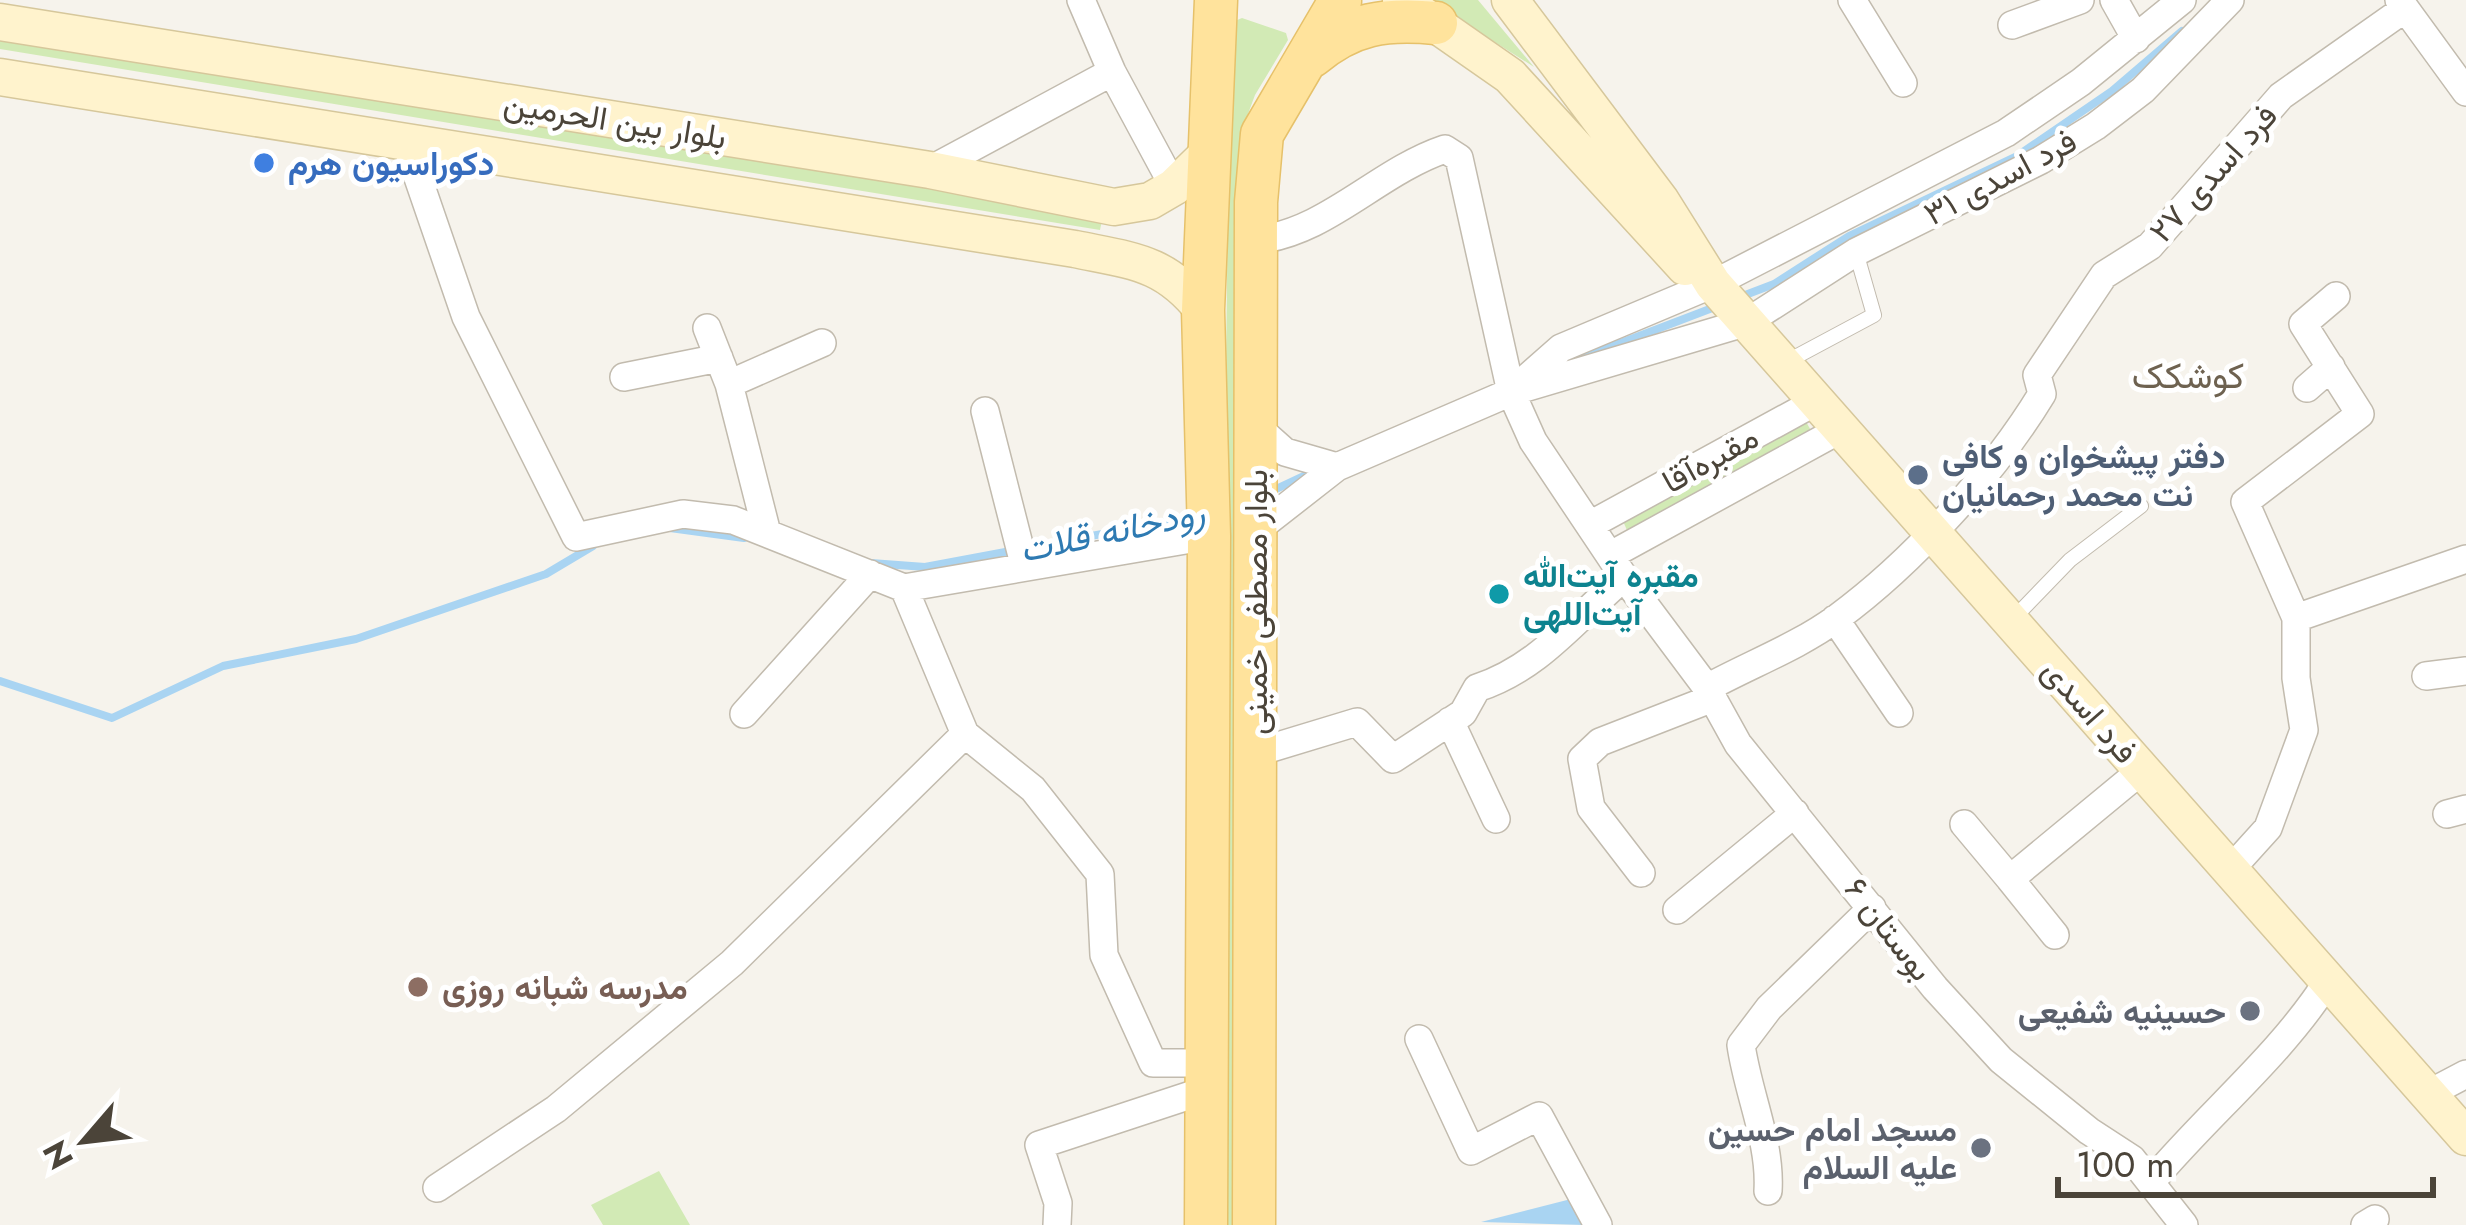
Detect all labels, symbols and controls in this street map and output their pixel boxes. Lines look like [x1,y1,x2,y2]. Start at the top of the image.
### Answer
street label: بلوار بین الحرمین [500,79,730,161]
street label: فرد اسدی ۲۷ [2138,93,2288,253]
street label: فرد اسدی ۳۱ [1915,117,2085,237]
place label: دکوراسیون هرم [288,140,494,187]
marker: دکوراسیون هرم [251,150,277,176]
district label: کوشکک [2132,349,2244,401]
street label: مقبره‌آقا [1653,413,1767,505]
place label: دفتر پیشخوان و کافی نت محمد رحمانیان [1942,433,2225,518]
marker: دفتر پیشخوان و کافی نت محمد رحمانیان [1905,462,1931,488]
street label: بلوار مصطفی خمینی [1232,469,1279,735]
water label: رودخانه قلات [1015,485,1209,575]
place label: مقبره آیت‌الله آیت‌اللهی [1523,552,1699,637]
marker: مقبره آیت‌الله آیت‌اللهی [1486,581,1512,607]
street label: فرد اسدی [2031,648,2149,774]
street label: بوستان ۶ [1834,867,1944,991]
place label: مدرسه شبانه روزی [442,964,688,1011]
marker: مدرسه شبانه روزی [405,974,431,1000]
place label: حسینیه شفیعی [2018,988,2226,1035]
marker: حسینیه شفیعی [2237,998,2263,1024]
north arrow [24,1081,144,1201]
place label: مسجد امام حسین علیه السلام [1708,1106,1957,1191]
scale bar [2058,1123,2433,1197]
text: N [31,1132,85,1177]
marker: مسجد امام حسین علیه السلام [1968,1135,1994,1161]
text: 100 m [2076,1138,2174,1190]

